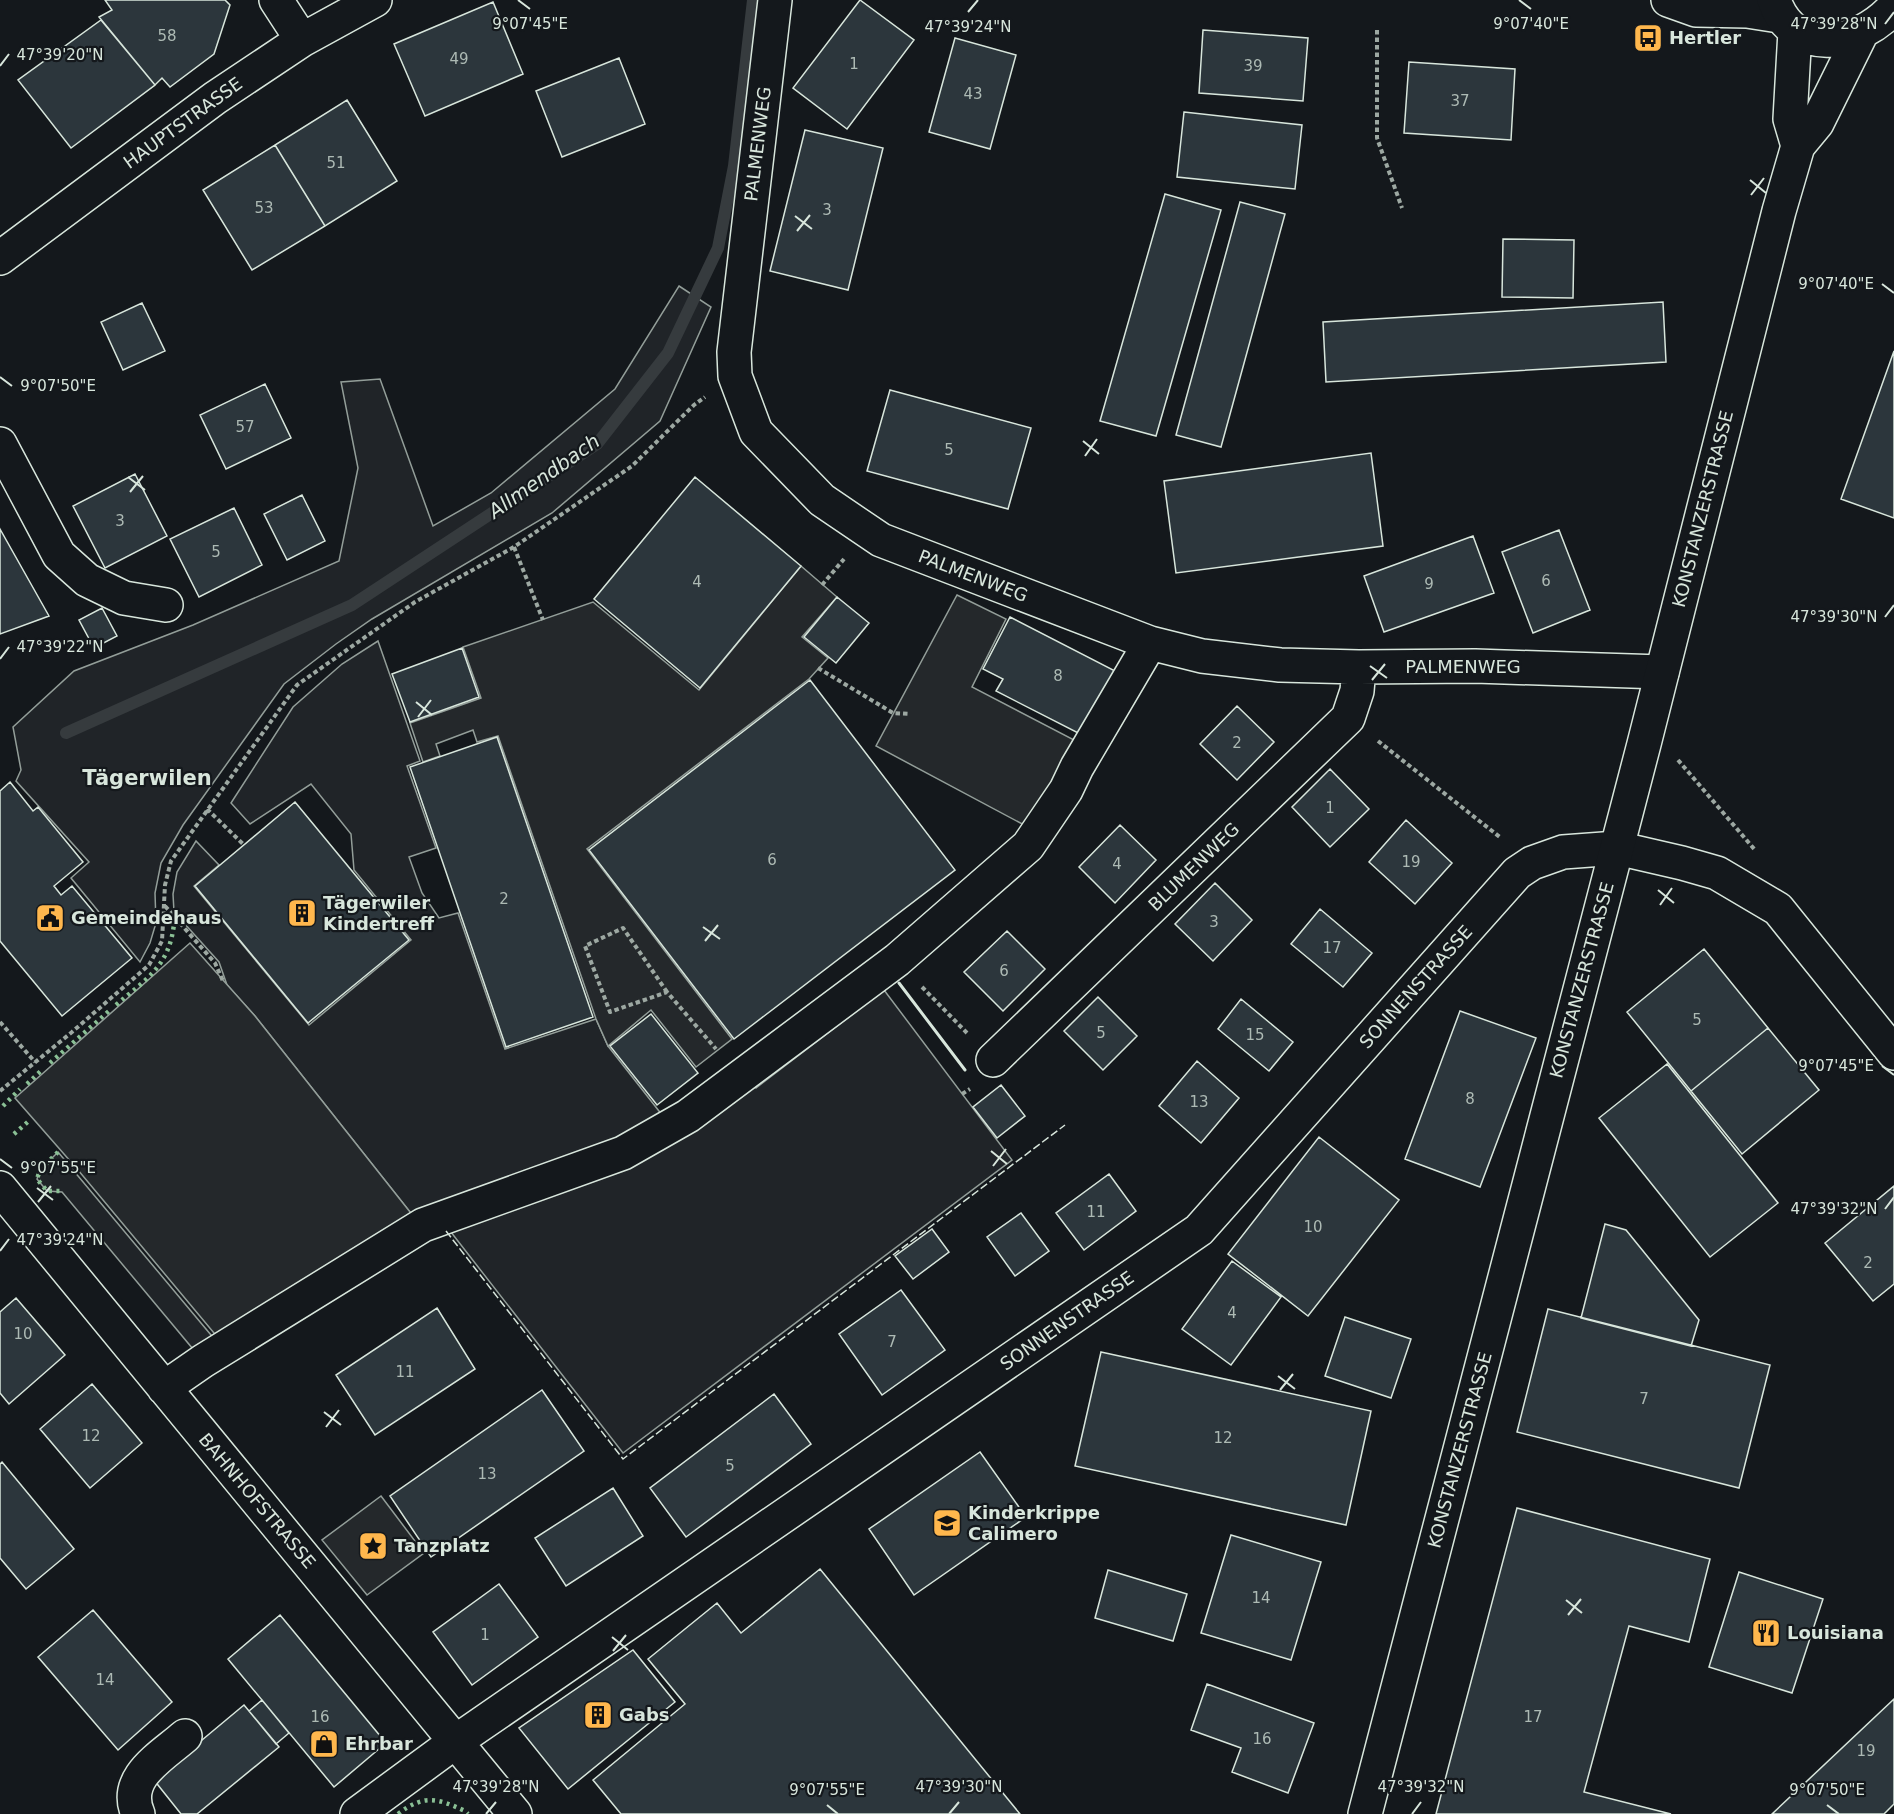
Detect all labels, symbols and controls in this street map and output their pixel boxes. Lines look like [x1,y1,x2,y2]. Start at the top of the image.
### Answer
text: 9°07'45"E [492,15,568,33]
text: 9°07'40"E [1493,15,1569,33]
text: 47°39'28"N [1790,15,1878,33]
text: 47°39'24"N [924,18,1012,36]
bus stop icon: Hertler [1632,22,1664,54]
house number: 58 [157,27,177,45]
place label: Hertler [1669,27,1741,48]
text: 47°39'20"N [16,46,104,64]
house number: 49 [449,50,469,68]
house number: 1 [849,55,859,73]
house number: 39 [1243,57,1263,75]
street label: HAUPTSTRASSE [119,72,246,173]
street label: PALMENWEG [740,85,775,203]
house number: 43 [963,85,983,103]
house number: 37 [1450,92,1470,110]
house number: 51 [326,154,346,172]
house number: 53 [254,199,274,217]
house number: 3 [822,201,832,219]
text: 9°07'40"E [1798,275,1874,293]
text: 9°07'50"E [20,377,96,395]
street label: KONSTANZERSTRASSE [1668,408,1737,610]
house number: 57 [235,418,255,436]
water label: Allmendbach [482,429,604,524]
house number: 5 [944,441,954,459]
house number: 3 [115,512,125,530]
house number: 5 [211,543,221,561]
street label: PALMENWEG [915,545,1031,606]
house number: 6 [1541,572,1551,590]
house number: 4 [692,573,702,591]
house number: 9 [1424,575,1434,593]
text: 47°39'30"N [1790,608,1878,626]
text: 47°39'22"N [16,638,104,656]
street label: PALMENWEG [1405,656,1521,677]
house number: 8 [1053,667,1063,685]
house number: 2 [1232,734,1242,752]
district label: Tägerwilen [82,766,212,790]
house number: 1 [1325,799,1335,817]
street label: BLUMENWEG [1144,818,1243,915]
house number: 6 [767,851,777,869]
house number: 19 [1401,853,1421,871]
house number: 4 [1112,855,1122,873]
street label: KONSTANZERSTRASSE [1545,879,1618,1080]
house number: 2 [499,890,509,908]
place label: Tägerwiler Kindertreff [323,892,435,934]
building icon: Tägerwiler Kindertreff [286,897,318,929]
public building icon: Gemeindehaus [34,902,66,934]
place label: Gemeindehaus [71,907,222,928]
house number: 3 [1209,913,1219,931]
street label: SONNENSTRASSE [1355,921,1476,1052]
house number: 17 [1322,939,1342,957]
house number: 6 [999,962,1009,980]
house number: 5 [1692,1011,1702,1029]
house number: 5 [1096,1024,1106,1042]
house number: 15 [1245,1026,1265,1044]
text: 9°07'45"E [1798,1057,1874,1075]
house number: 8 [1465,1090,1475,1108]
house number: 13 [1189,1093,1209,1111]
text: 9°07'55"E [20,1159,96,1177]
text: 47°39'32"N [1790,1200,1878,1218]
house number: 11 [1086,1203,1106,1221]
house number: 10 [1303,1218,1323,1236]
text: 47°39'24"N [16,1231,104,1249]
house number: 2 [1863,1254,1873,1272]
street label: SONNENSTRASSE [996,1267,1137,1375]
house number: 4 [1227,1304,1237,1322]
house number: 10 [13,1325,33,1343]
house number: 7 [887,1333,897,1351]
street label: KONSTANZERSTRASSE [1423,1349,1496,1550]
house number: 11 [395,1363,415,1381]
house number: 7 [1639,1390,1649,1408]
house number: 12 [81,1427,101,1445]
street label: BAHNHOFSTRASSE [195,1429,320,1573]
house number: 12 [1213,1429,1233,1447]
house number: 5 [725,1457,735,1475]
house number: 13 [477,1465,497,1483]
place label: Kinderkrippe Calimero [968,1502,1100,1544]
school or university icon: Kinderkrippe Calimero [931,1507,963,1539]
place icon: Tanzplatz [357,1530,389,1562]
place label: Tanzplatz [394,1535,490,1556]
house number: 14 [1251,1589,1271,1607]
restaurant icon: Louisiana [1750,1617,1782,1649]
place label: Louisiana [1787,1622,1884,1643]
house number: 1 [480,1626,490,1644]
house number: 14 [95,1671,115,1689]
building icon: Gabs [582,1699,614,1731]
place label: Gabs [619,1704,670,1725]
house number: 16 [310,1708,330,1726]
house number: 17 [1523,1708,1543,1726]
shop icon: Ehrbar [308,1728,340,1760]
house number: 16 [1252,1730,1272,1748]
place label: Ehrbar [345,1733,413,1754]
house number: 19 [1856,1742,1876,1760]
text: 47°39'28"N [452,1778,540,1796]
text: 47°39'30"N [915,1778,1003,1796]
text: 47°39'32"N [1377,1778,1465,1796]
text: 9°07'55"E [789,1781,865,1799]
text: 9°07'50"E [1789,1781,1865,1799]

